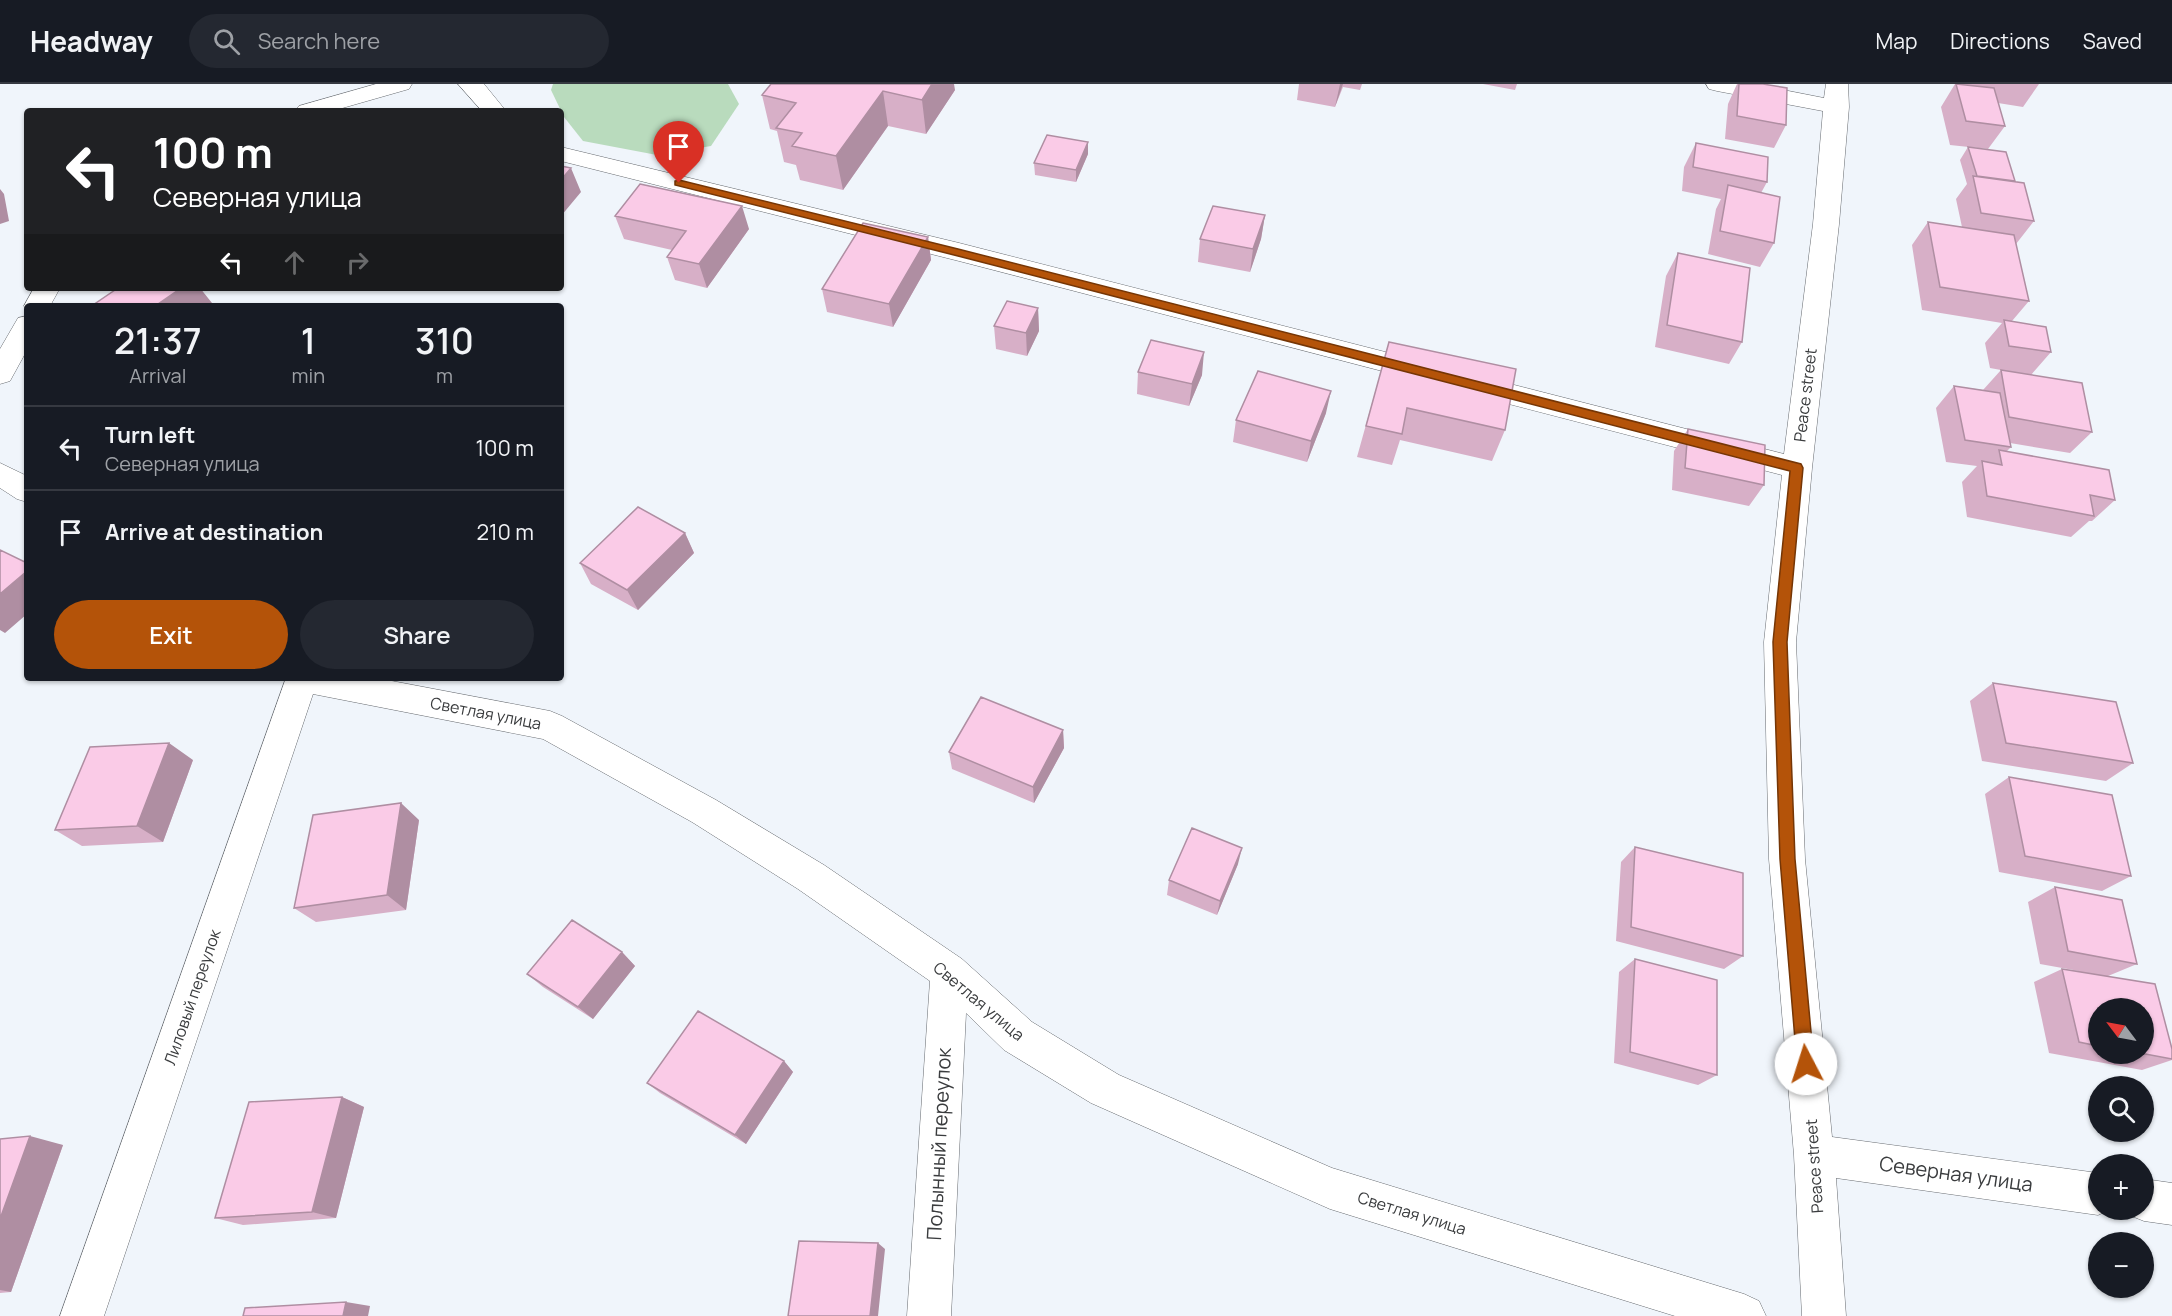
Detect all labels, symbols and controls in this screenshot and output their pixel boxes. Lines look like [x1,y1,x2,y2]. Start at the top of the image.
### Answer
search box [189,14,609,68]
text: Headway [30,22,153,60]
icon: search [210,25,243,58]
text: Search here [258,26,380,56]
text: Map [1876,27,1917,55]
text: Directions [1950,27,2050,55]
text: Saved [2083,27,2142,55]
pin [653,121,704,183]
text: 100 m [153,123,273,181]
icon: arrive [662,130,695,163]
icon: left [54,132,132,210]
text: Северная улица [153,178,362,215]
icon: left [215,246,248,279]
icon: ahead [278,246,311,279]
icon: right [341,246,374,279]
text: 21:37 [114,316,202,365]
text: 1 [301,316,316,365]
text: 310 [415,316,474,365]
street label: Peace street [1788,347,1822,443]
text: Arrival [129,362,186,389]
text: min [292,362,325,389]
text: m [436,362,453,389]
text: Turn left [105,420,195,450]
icon: left [54,432,87,465]
text: 100 m [476,433,534,463]
text: Северная улица [105,450,260,477]
icon: arrive [54,516,87,549]
text: Arrive at destination [105,517,323,547]
text: 210 m [476,517,534,547]
button: Exit [54,600,288,669]
button: Share [300,600,534,669]
street label: Светлая улица [429,691,543,735]
street label: Лиловый переулок [158,925,226,1068]
street label: Светлая улица [929,956,1029,1046]
north arrow [2088,998,2154,1064]
map controls [2088,998,2154,1298]
position arrow [1774,1032,1838,1096]
street label: Полынный переулок [920,1046,957,1241]
button: search [2088,1076,2154,1142]
street label: Peace street [1800,1118,1828,1214]
street label: Северная улица [1878,1149,2035,1198]
button: + [2088,1154,2154,1220]
street label: Светлая улица [1355,1186,1469,1240]
button: − [2088,1232,2154,1298]

